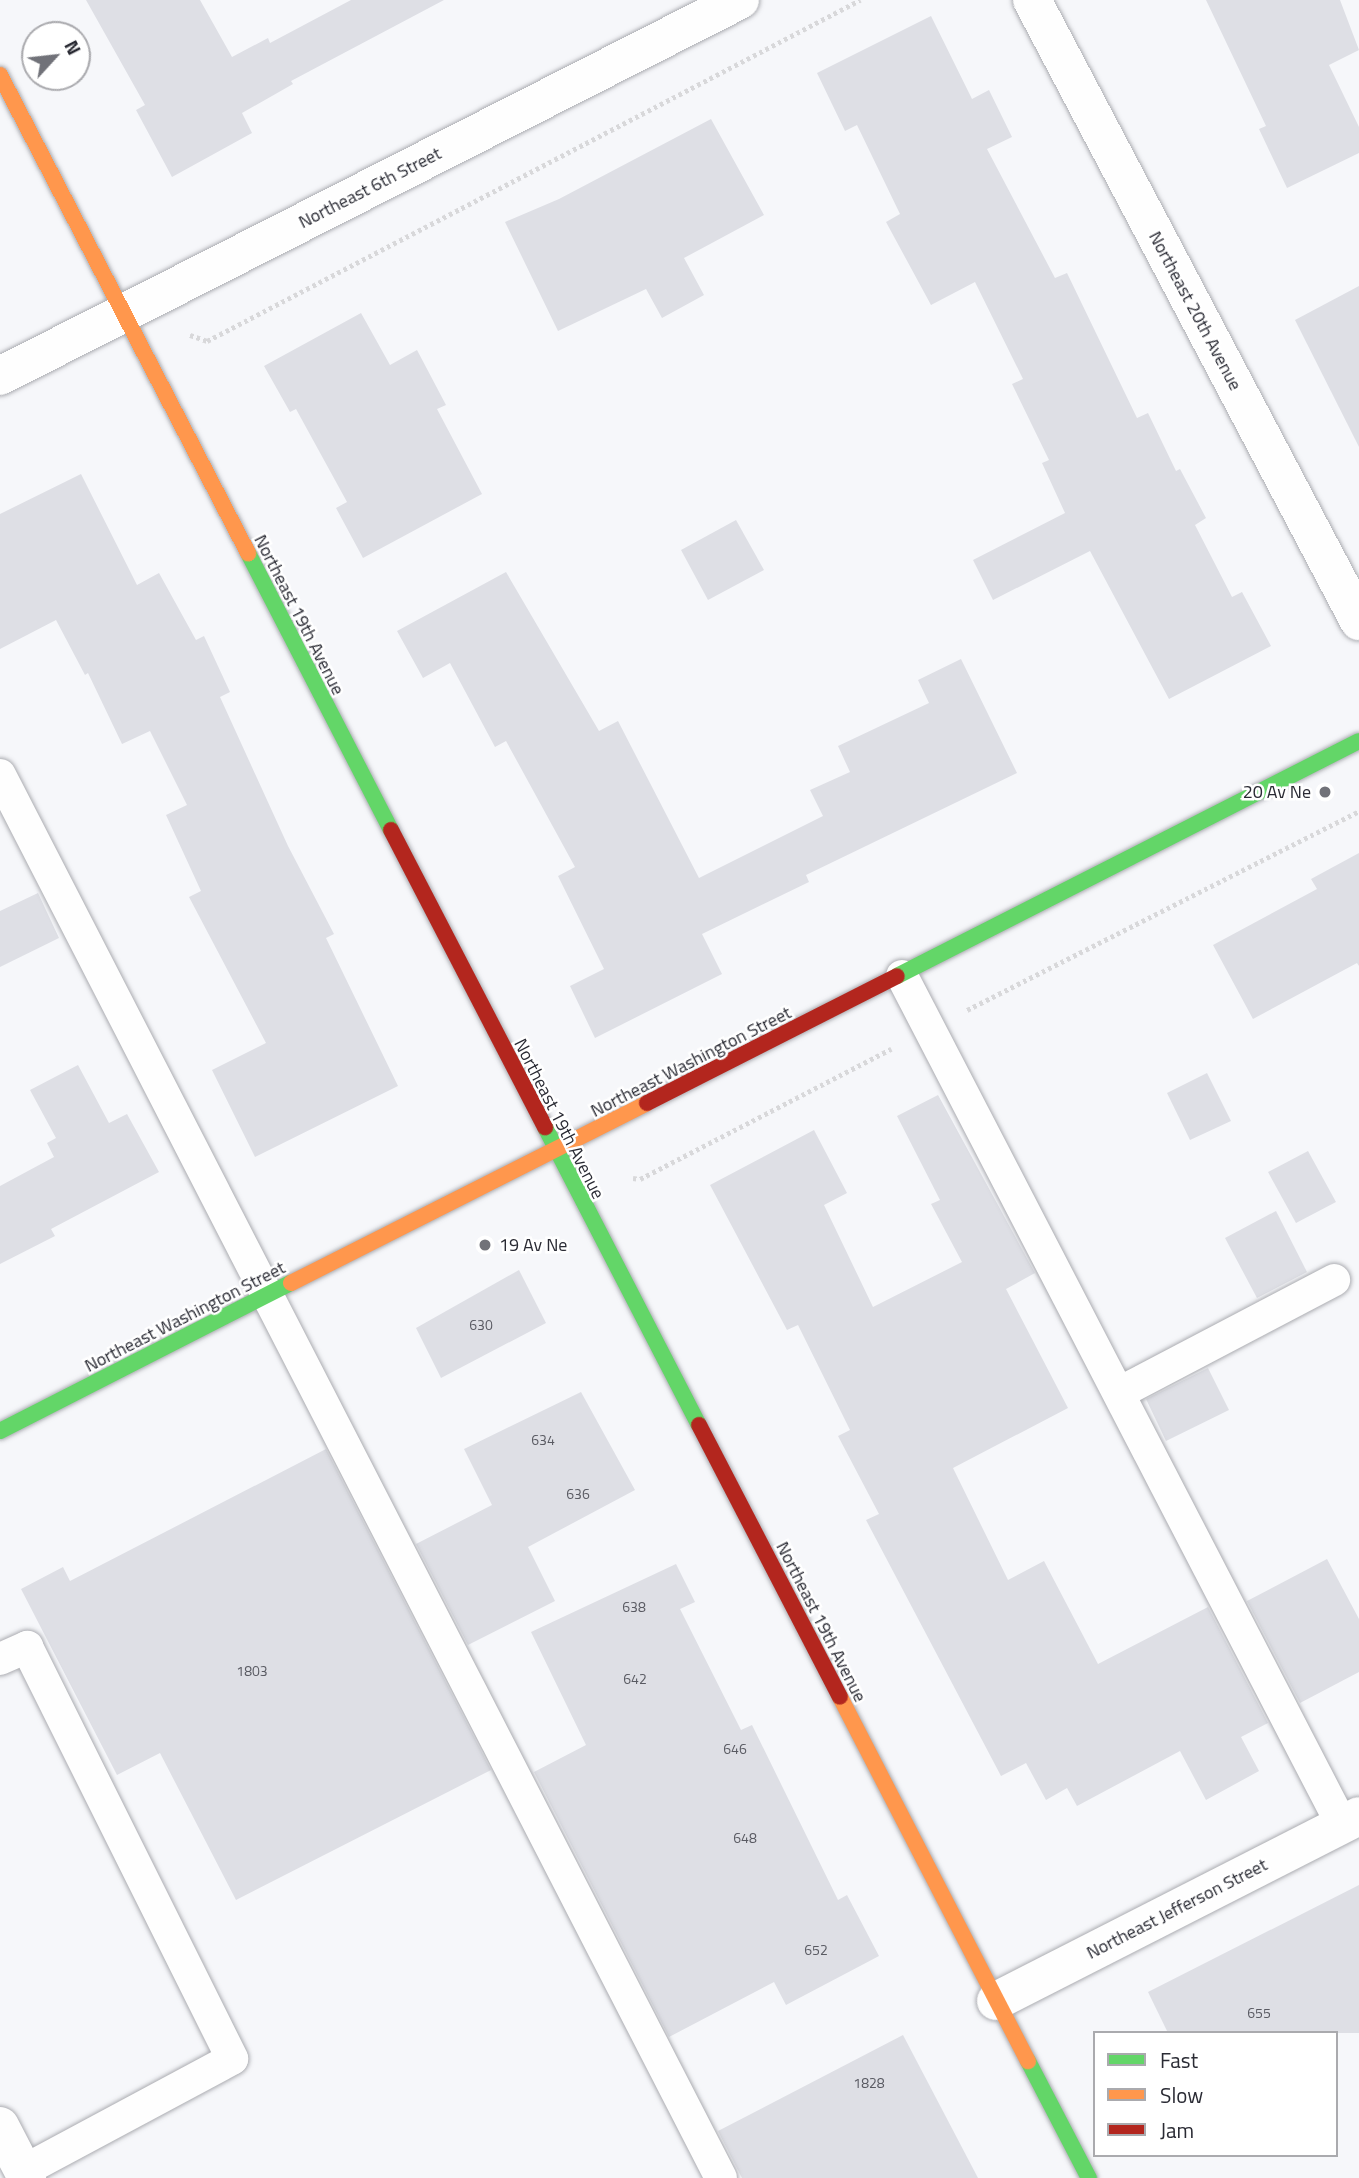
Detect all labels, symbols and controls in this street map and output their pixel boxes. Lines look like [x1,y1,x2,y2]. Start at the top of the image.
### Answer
north arrow [21,21,91,91]
text: N [57,35,89,60]
street label: Northeast 6th Street [295,143,445,233]
street label: Northeast 20th Avenue [1144,228,1246,394]
street label: Northeast 19th Avenue [249,531,349,699]
place label: 20 Av Ne [1243,781,1311,803]
marker: 20 Av Ne [1317,784,1333,800]
street label: Northeast Washington Street [587,1002,795,1122]
street label: Northeast 19th Avenue [509,1035,609,1203]
place label: 19 Av Ne [499,1234,567,1256]
marker: 19 Av Ne [477,1237,493,1253]
street label: Northeast Washington Street [81,1257,289,1377]
house number: 630 [469,1317,493,1333]
house number: 634 [531,1432,555,1448]
house number: 636 [566,1486,590,1502]
street label: Northeast 19th Avenue [771,1538,871,1706]
house number: 638 [622,1599,646,1615]
house number: 1803 [236,1663,268,1679]
house number: 642 [623,1671,647,1687]
house number: 646 [723,1741,747,1757]
house number: 648 [733,1830,757,1846]
street label: Northeast Jefferson Street [1083,1854,1271,1964]
house number: 652 [804,1942,828,1958]
house number: 655 [1247,2005,1271,2021]
legend [1093,2031,1338,2157]
text: Fast [1160,2044,1198,2076]
house number: 1828 [853,2075,885,2091]
text: Slow [1160,2079,1203,2111]
text: Jam [1160,2114,1194,2146]

